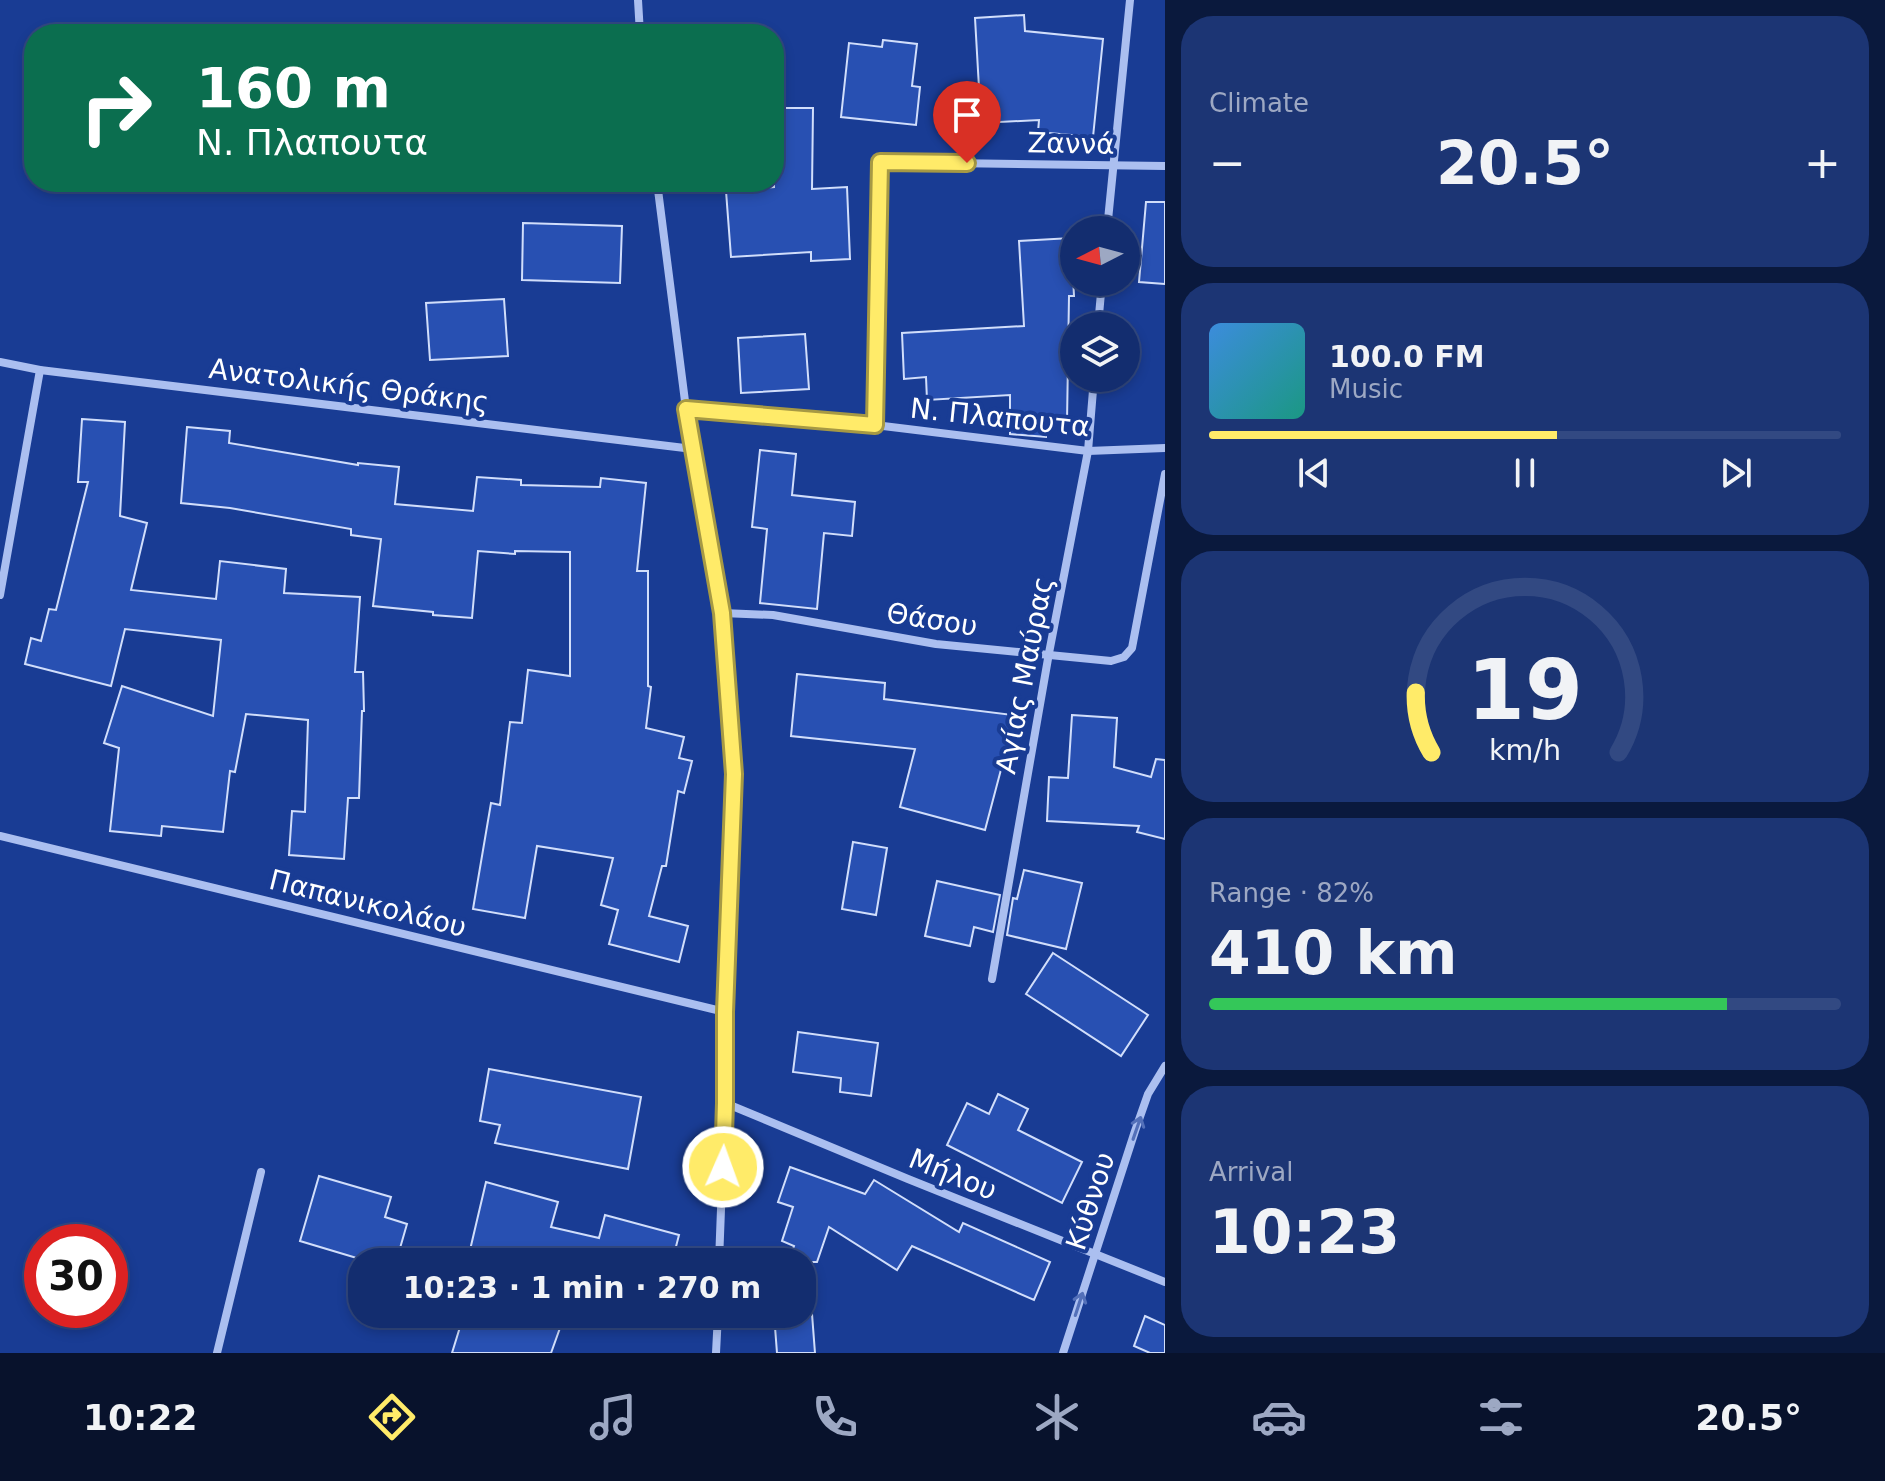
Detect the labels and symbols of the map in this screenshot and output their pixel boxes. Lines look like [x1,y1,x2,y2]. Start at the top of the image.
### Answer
pin [933,81,1001,163]
street label: Ζαννά [1027,126,1115,161]
north arrow [1060,216,1140,296]
street label: Ανατολικής Θράκης [207,352,491,419]
street label: Ν. Πλαπουτα [909,392,1091,443]
street label: Αγίας Μαύρας [989,574,1060,777]
street label: Θάσου [884,596,980,643]
street label: Παπανικολάου [266,863,470,944]
one-way arrow [1130,1115,1145,1140]
position arrow [681,1125,765,1209]
street label: Μήλου [904,1142,1002,1207]
street label: Κύθνου [1059,1148,1122,1254]
speed limit sign: 30 [24,1224,128,1328]
one-way arrow [1073,1292,1088,1317]

